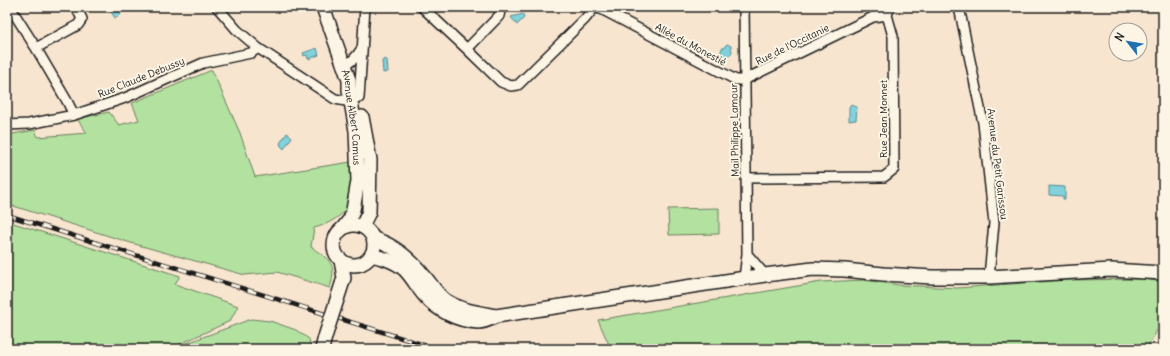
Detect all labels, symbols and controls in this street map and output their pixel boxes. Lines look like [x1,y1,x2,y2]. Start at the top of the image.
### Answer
street label: Allée du Monestié [653,20,728,69]
street label: Rue de l'Occitanie [753,21,831,68]
north arrow [1108,22,1148,62]
text: N [1111,30,1127,44]
street label: Rue Claude Debussy [96,54,186,101]
street label: Avenue Albert Camus [339,68,363,166]
street label: Rue Jean Monnet [877,79,890,158]
street label: Mail Philippe Lamour [727,83,742,177]
street label: Avenue du Petit Garissou [984,108,1011,221]

